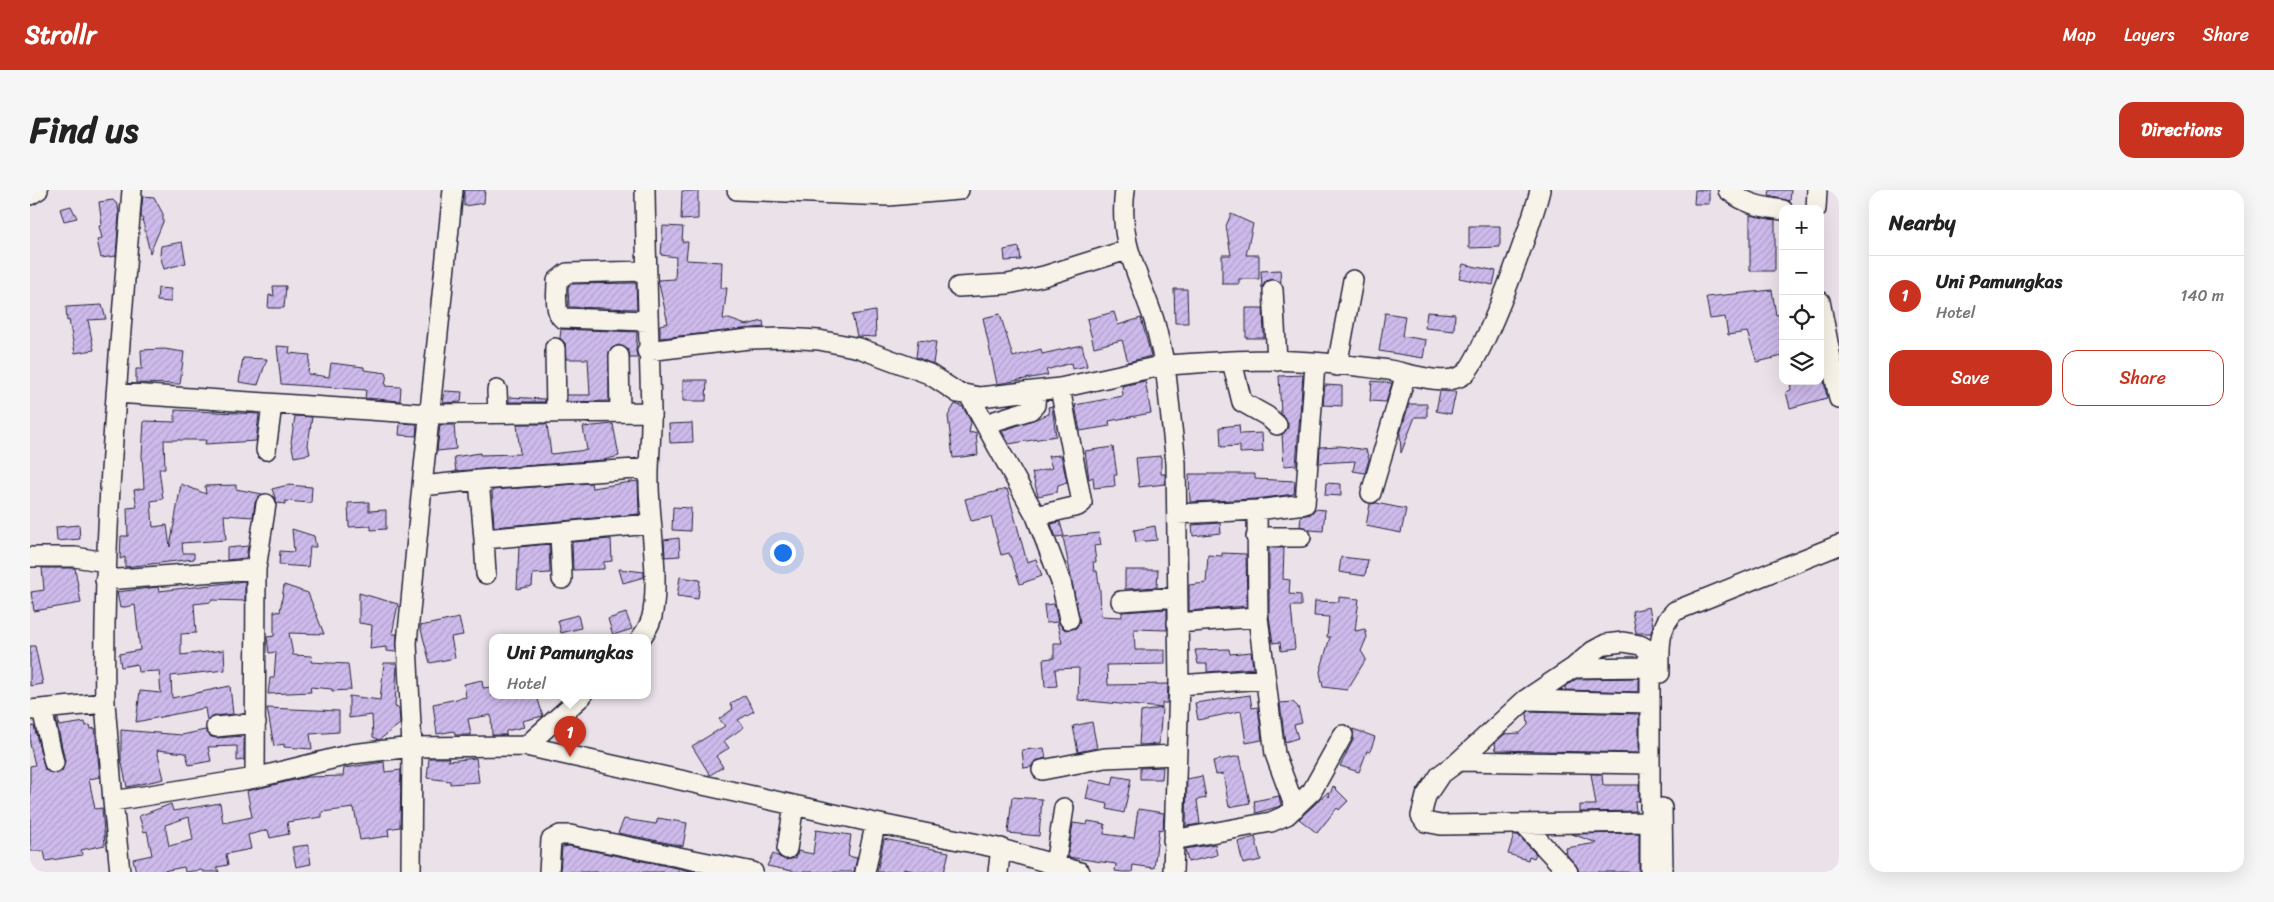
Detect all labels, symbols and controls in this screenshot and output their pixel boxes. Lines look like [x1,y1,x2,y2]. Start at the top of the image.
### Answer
text: Strollr [25,14,96,56]
text: Map [2063,19,2096,51]
text: Layers [2124,19,2175,51]
text: Share [2203,19,2249,51]
text: Find us [30,99,138,161]
button: Directions [2119,102,2244,158]
text: Nearby [1889,204,1955,242]
map controls [1779,205,1824,385]
button: + [1779,205,1824,250]
button: − [1779,250,1824,295]
text: Uni Pamungkas [1936,265,2062,298]
text: 1 [1902,281,1908,310]
text: 140 m [2181,281,2224,310]
button: locate [1779,295,1824,340]
text: Hotel [1936,298,1975,327]
button: layers [1779,340,1824,385]
button: Save [1889,350,2052,406]
button: Share [2062,350,2224,406]
your location [770,540,796,566]
popup [489,634,651,699]
text: Uni Pamungkas [507,636,633,669]
text: Hotel [507,669,546,698]
pin: 1 [554,716,586,757]

